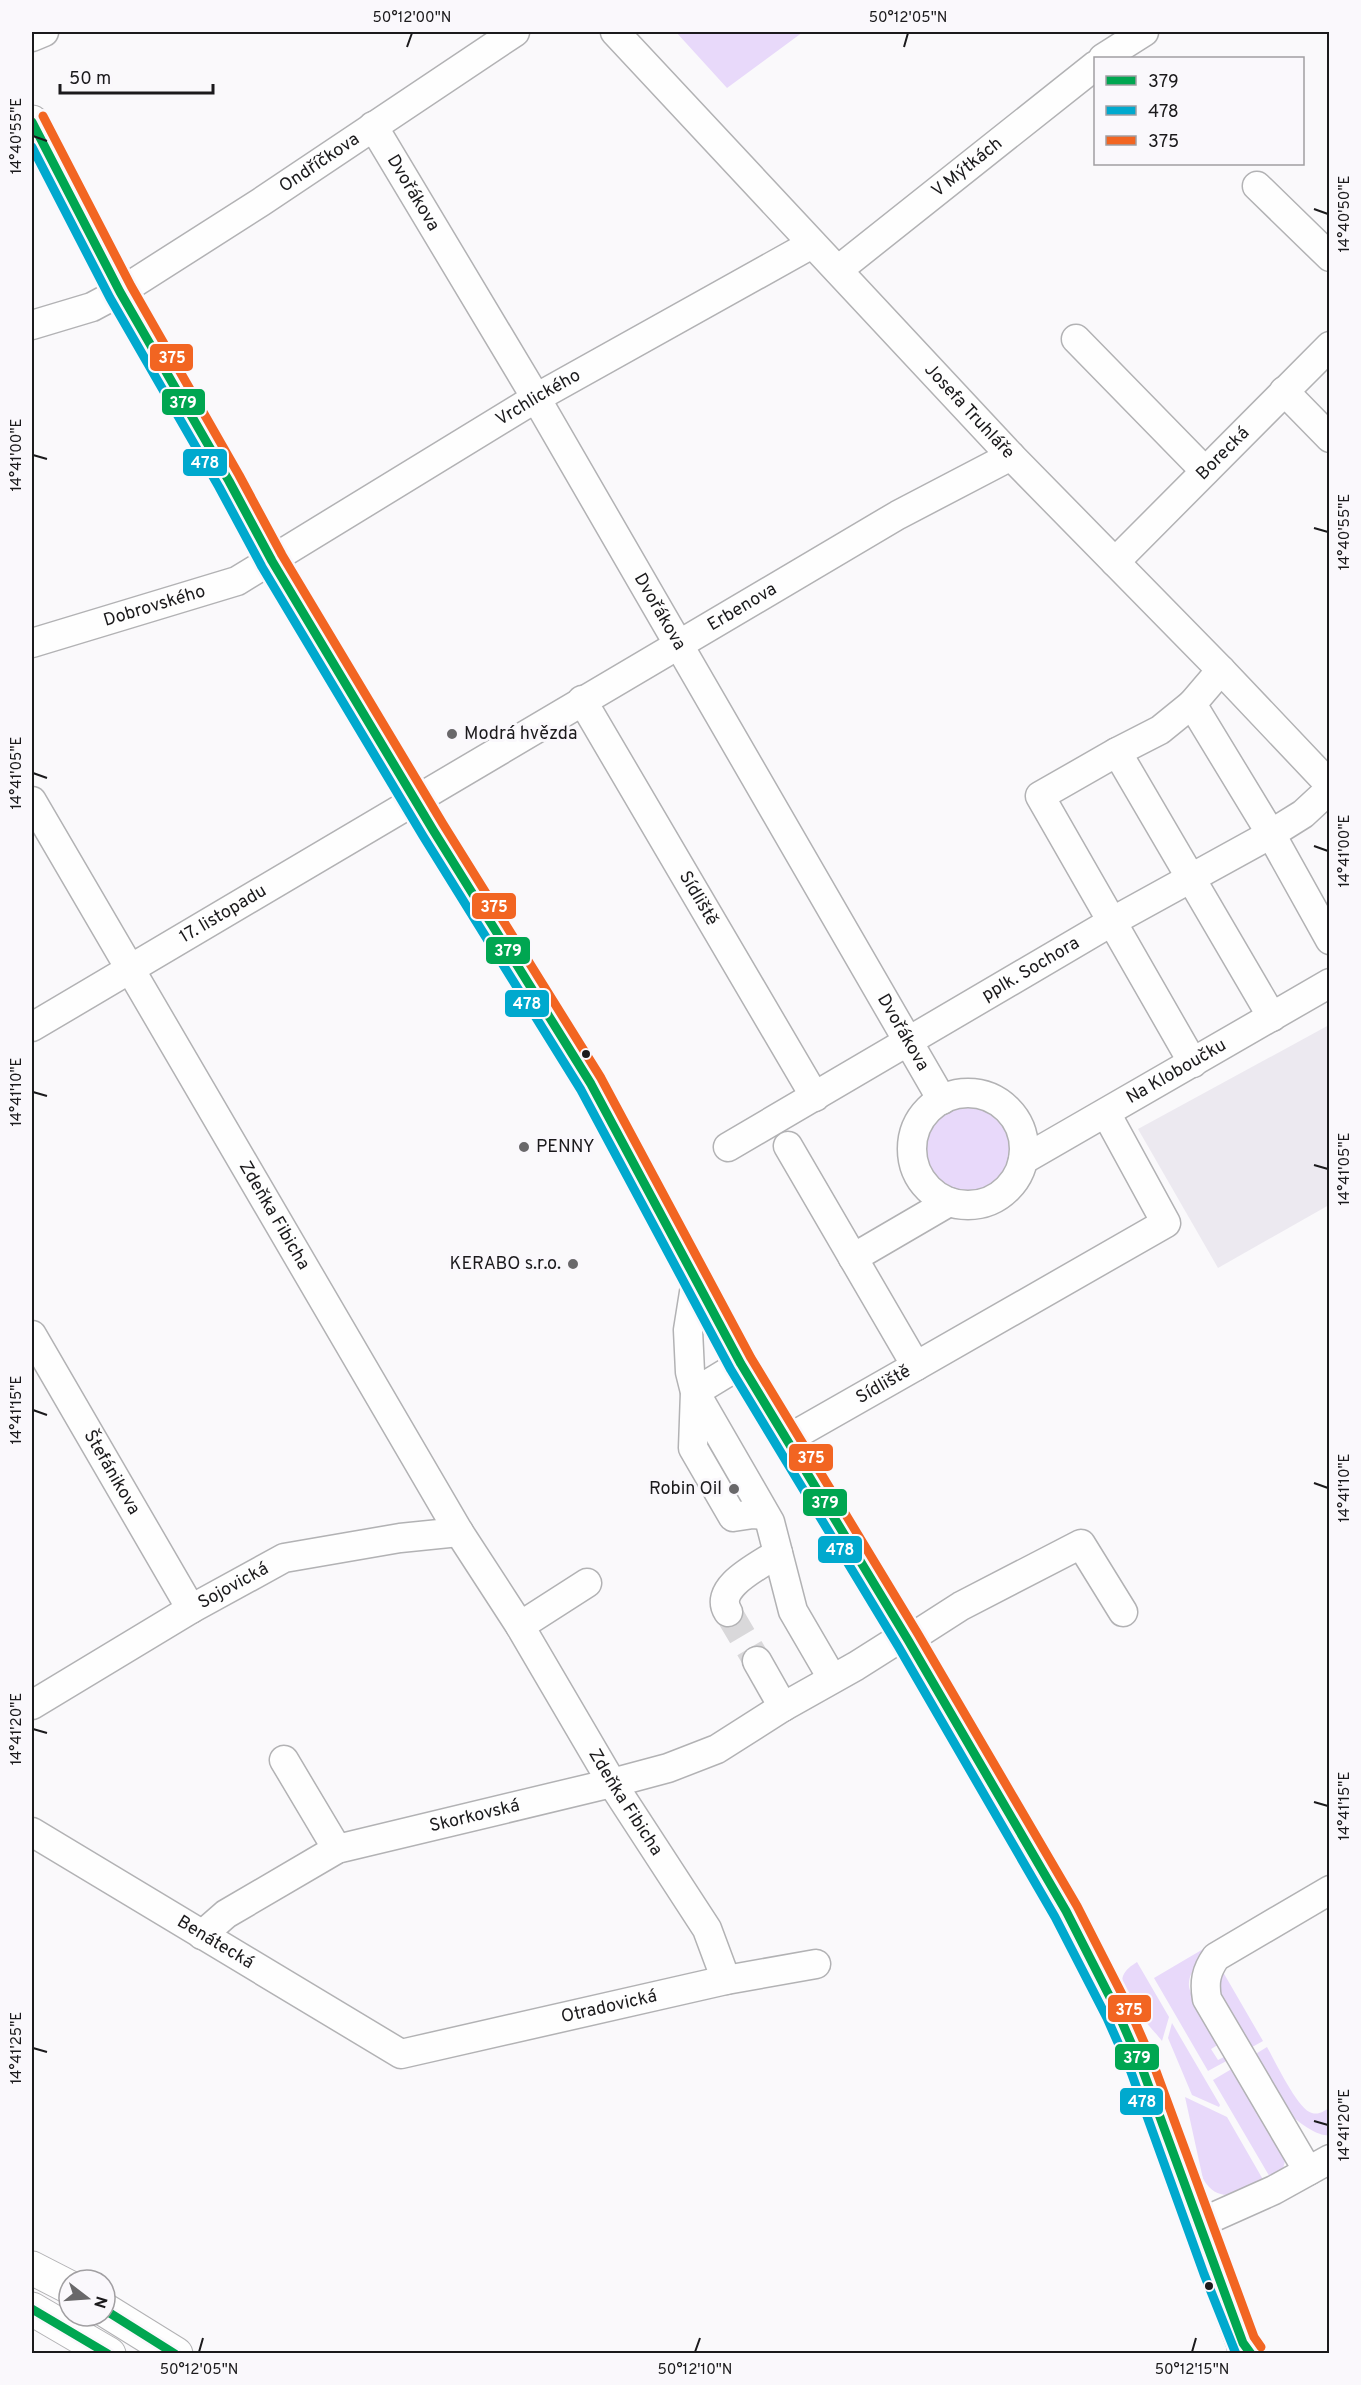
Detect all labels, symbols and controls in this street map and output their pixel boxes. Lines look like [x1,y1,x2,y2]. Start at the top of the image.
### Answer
text: 50°12'00"N [373,9,451,28]
text: 50°12'05"N [869,9,947,28]
scale bar [60,57,213,95]
legend [1094,57,1304,165]
text: 50 m [69,68,111,91]
text: 379 [1148,71,1179,94]
text: 14°40'55"E [8,98,27,174]
text: 478 [1148,101,1179,124]
street label: Ondříčkova [275,128,364,198]
text: 375 [1148,131,1179,154]
street label: V Mýtkách [927,132,1007,203]
street label: Dvořákova [381,150,445,235]
text: 14°40'50"E [1336,176,1355,252]
line badge: 375 [149,343,194,372]
text: 375 [158,349,186,369]
street label: Josefa Truhláře [919,359,1020,464]
street label: Vrchlického [492,364,585,431]
line badge: 379 [161,388,206,416]
text: 379 [169,394,197,414]
text: 14°41'00"E [8,418,27,492]
street label: Borecká [1191,422,1255,485]
line badge: 478 [182,448,228,477]
text: 478 [191,454,219,474]
text: 14°40'55"E [1336,494,1355,570]
street label: Dvořákova [628,569,691,654]
street label: Erbenova [703,578,781,637]
street label: Dobrovského [101,580,208,632]
place label: Modrá hvězda [464,723,577,746]
marker: Modrá hvězda [445,727,459,741]
text: 14°41'05"E [8,737,27,809]
text: 14°41'00"E [1336,814,1355,888]
street label: Sídliště [673,867,723,930]
street label: 17. listopadu [175,879,271,949]
line badge: 375 [471,892,517,920]
text: 375 [480,898,508,918]
street label: pplk. Sochora [978,932,1084,1007]
line badge: 379 [485,936,531,965]
text: 379 [494,942,522,962]
line badge: 478 [504,989,550,1018]
street label: Dvořákova [872,990,934,1075]
text: 478 [513,995,541,1015]
street label: Na Kloboučku [1122,1034,1231,1109]
unlabelled marker [580,1048,592,1060]
text: 14°41'10"E [8,1057,27,1127]
text: 14°41'05"E [1336,1133,1355,1205]
place label: PENNY [536,1136,595,1159]
marker: PENNY [517,1140,531,1154]
street label: Zdeňka Fibicha [233,1157,315,1274]
place label: KERABO s.r.o. [450,1253,561,1276]
marker: KERABO s.r.o. [566,1257,580,1271]
street label: Sídliště [852,1360,915,1409]
text: 14°41'15"E [8,1376,27,1444]
street label: Štefánikova [78,1425,145,1519]
line badge: 375 [788,1443,834,1472]
text: 375 [797,1449,825,1469]
text: 14°41'10"E [1336,1453,1355,1523]
place label: Robin Oil [649,1478,722,1501]
marker: Robin Oil [727,1482,741,1496]
line badge: 379 [802,1488,848,1517]
text: 379 [811,1494,839,1514]
line badge: 478 [817,1535,863,1564]
text: 478 [826,1541,854,1561]
street label: Sojovická [194,1557,273,1614]
text: 14°41'20"E [8,1693,27,1765]
street label: Zdeňka Fibicha [583,1745,668,1860]
text: 14°41'15"E [1336,1772,1355,1840]
street label: Skorkovská [427,1794,522,1838]
street label: Benátecká [173,1910,258,1974]
street label: Otradovická [559,1985,659,2029]
line badge: 375 [1107,1994,1152,2023]
text: 375 [1115,2001,1143,2021]
text: 14°41'25"E [8,2012,27,2084]
line badge: 379 [1114,2043,1160,2071]
text: 379 [1123,2049,1151,2069]
line badge: 478 [1119,2087,1164,2116]
text: 14°41'20"E [1336,2089,1355,2161]
text: 478 [1128,2093,1156,2113]
north arrow [57,2268,117,2328]
unlabelled marker [1203,2280,1215,2292]
text: N [88,2293,111,2310]
text: 50°12'05"N [160,2361,238,2380]
text: 50°12'10"N [658,2361,732,2380]
text: 50°12'15"N [1155,2361,1229,2380]

